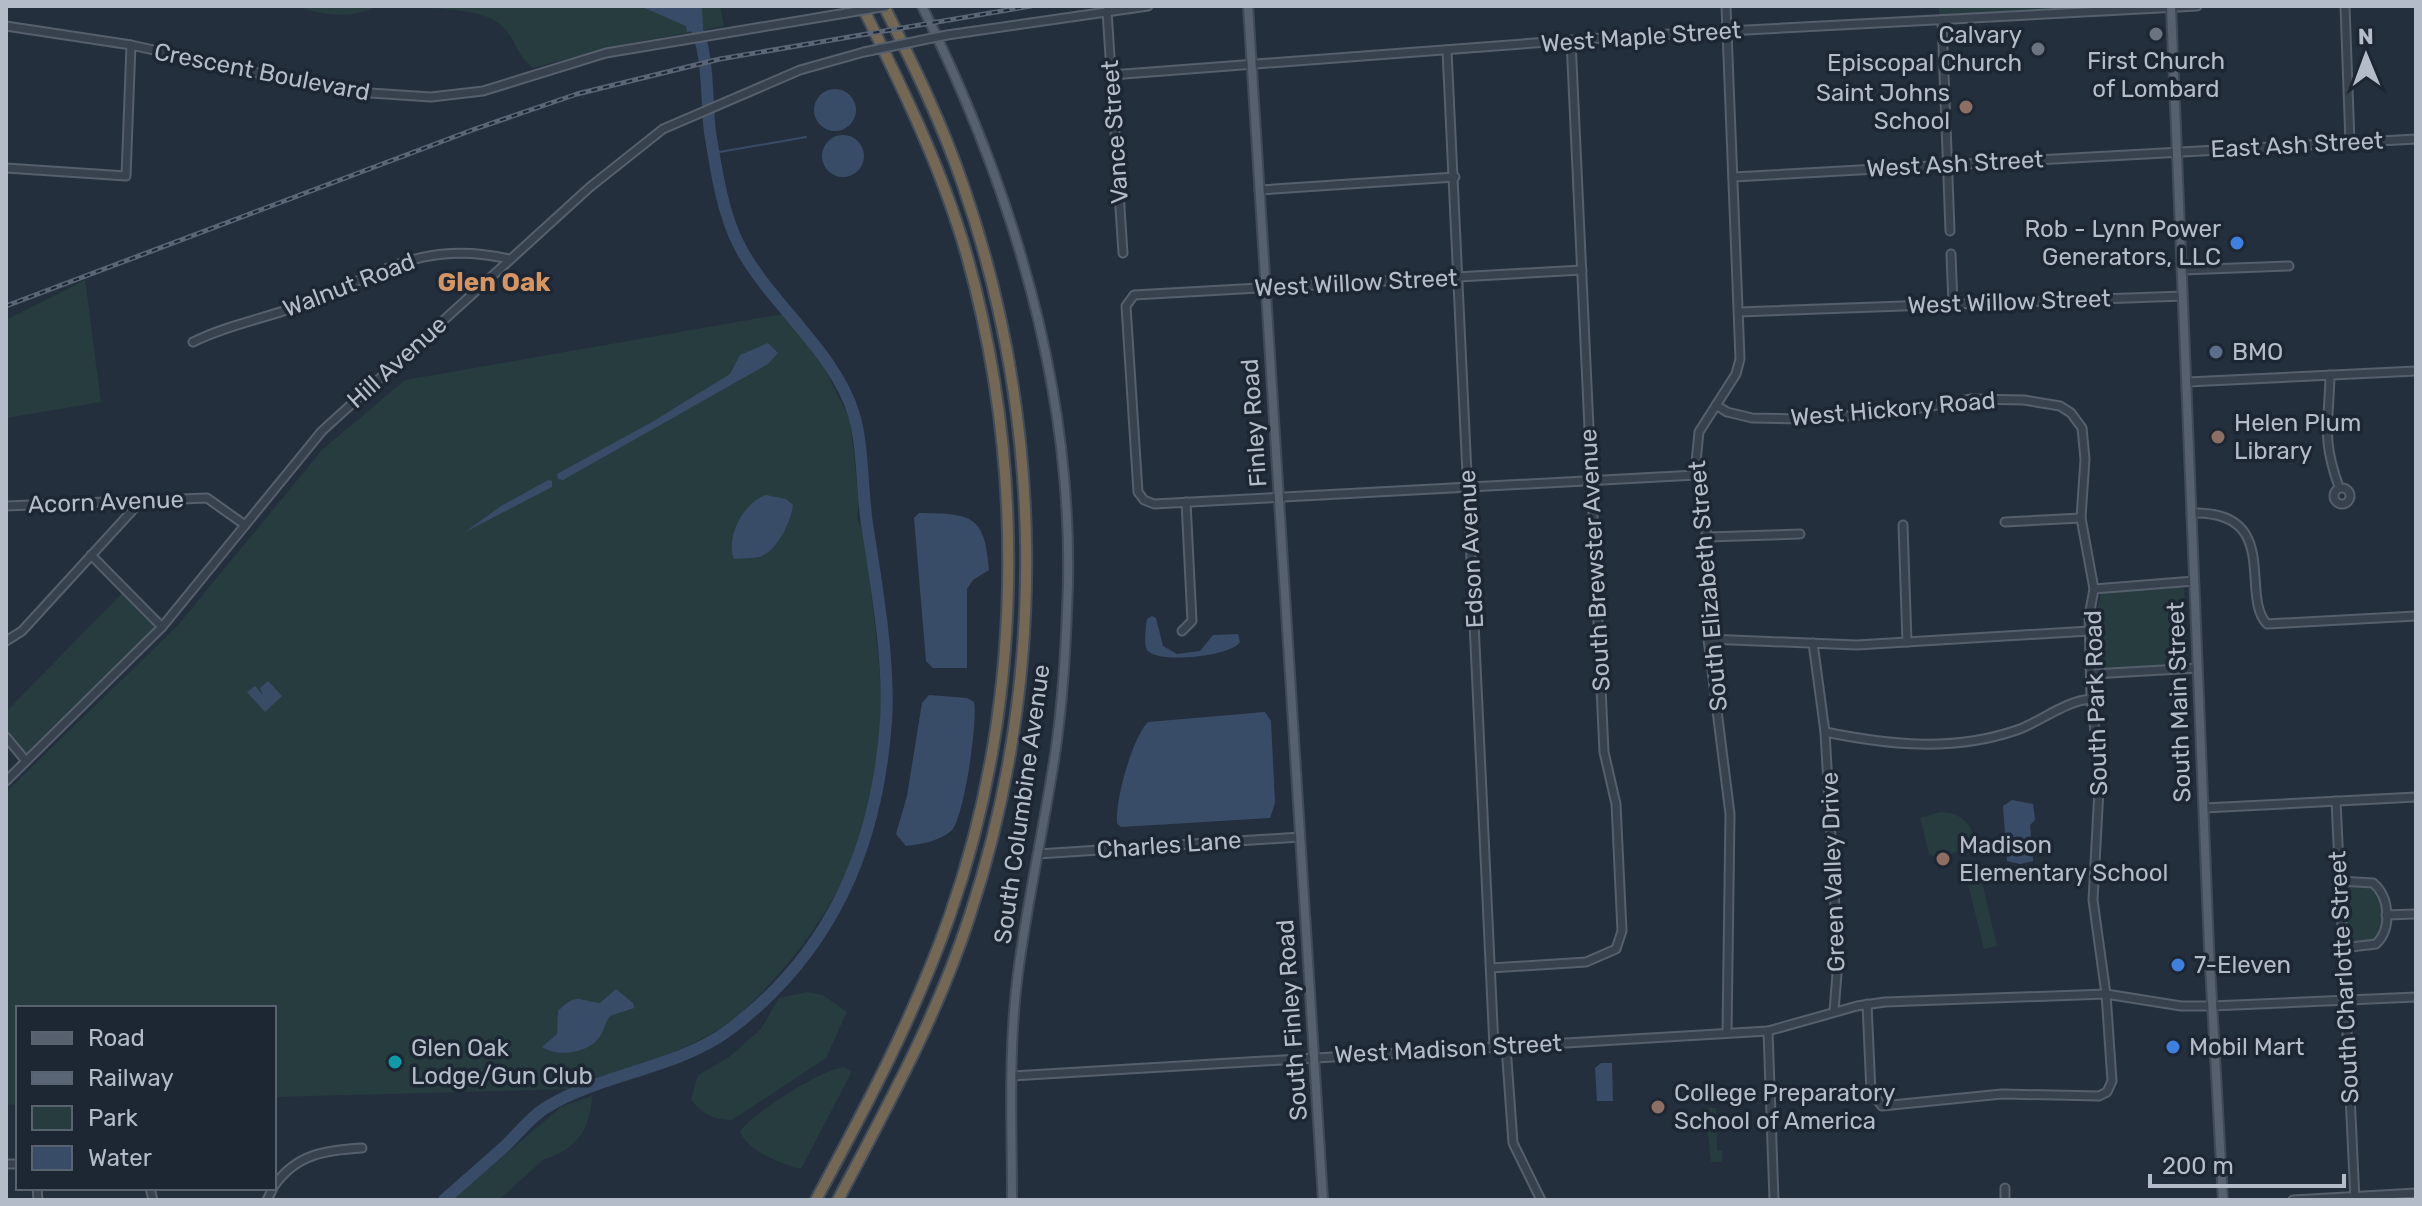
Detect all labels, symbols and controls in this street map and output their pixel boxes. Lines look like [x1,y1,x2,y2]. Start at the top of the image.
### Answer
street label: West Maple Street [1540,16,1742,58]
north arrow [2326,16,2406,96]
place label: Calvary Episcopal Church [1827,21,2022,77]
text: N [2358,23,2374,50]
marker: First Church of Lombard [2147,25,2165,43]
street label: Crescent Boulevard [152,37,372,107]
marker: Calvary Episcopal Church [2029,40,2047,58]
place label: First Church of Lombard [2087,47,2225,103]
street label: Vance Street [1096,59,1134,205]
place label: Saint Johns School [1816,79,1950,135]
marker: Saint Johns School [1957,98,1975,116]
street label: East Ash Street [2210,126,2384,164]
street label: West Ash Street [1866,145,2044,183]
place label: Rob - Lynn Power Generators, LLC [2024,215,2221,271]
marker: Rob - Lynn Power Generators, LLC [2228,234,2246,252]
street label: Walnut Road [279,247,419,323]
street label: West Willow Street [1254,264,1458,302]
district label: Glen Oak [438,267,551,298]
street label: West Willow Street [1907,284,2111,320]
street label: Hill Avenue [342,310,452,414]
place label: BMO [2232,338,2283,366]
marker: BMO [2207,343,2225,361]
street label: Finley Road [1236,358,1272,488]
street label: West Hickory Road [1789,386,1997,432]
place label: Helen Plum Library [2234,409,2361,465]
street label: South Brewster Avenue [1574,428,1616,692]
marker: Helen Plum Library [2209,428,2227,446]
street label: South Elizabeth Street [1683,459,1733,713]
street label: Edson Avenue [1453,469,1489,629]
street label: Acorn Avenue [28,485,184,519]
street label: South Main Street [2162,601,2196,803]
street label: South Park Road [2079,610,2113,796]
street label: South Columbine Avenue [989,663,1055,945]
street label: Green Valley Drive [1816,771,1850,973]
street label: Charles Lane [1096,826,1242,864]
place label: Madison Elementary School [1959,831,2168,887]
marker: Madison Elementary School [1934,850,1952,868]
street label: South Charlotte Street [2323,850,2365,1104]
street label: South Finley Road [1271,918,1313,1122]
place label: 7-Eleven [2194,951,2291,979]
marker: 7-Eleven [2169,956,2187,974]
legend [16,1006,276,1190]
text: Road [88,1024,145,1052]
street label: West Madison Street [1333,1029,1563,1069]
place label: Mobil Mart [2189,1033,2304,1061]
place label: Glen Oak Lodge/Gun Club [411,1034,593,1090]
marker: Mobil Mart [2164,1038,2182,1056]
marker: Glen Oak Lodge/Gun Club [386,1053,404,1071]
text: Railway [88,1064,174,1092]
place label: College Preparatory School of America [1674,1079,1895,1135]
marker: College Preparatory School of America [1649,1098,1667,1116]
text: Park [88,1104,139,1132]
scale bar [2150,1138,2344,1188]
text: Water [88,1144,152,1172]
text: 200 m [2162,1152,2234,1180]

